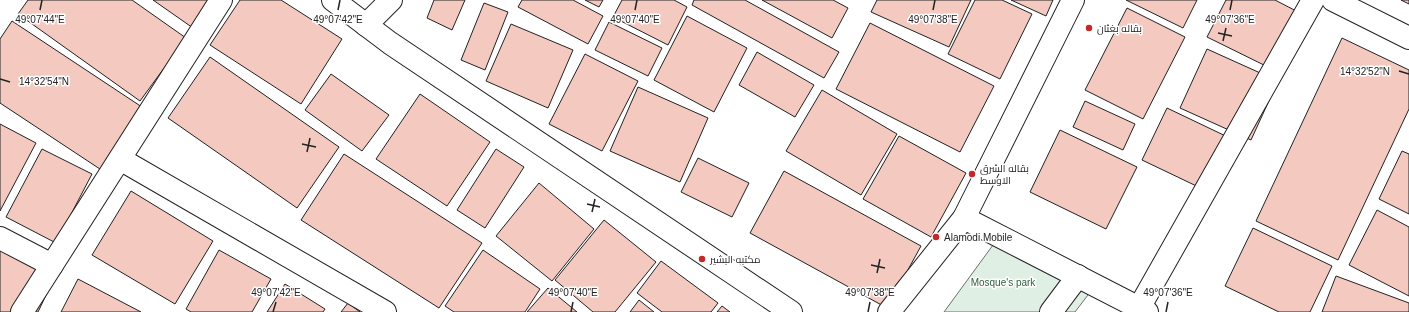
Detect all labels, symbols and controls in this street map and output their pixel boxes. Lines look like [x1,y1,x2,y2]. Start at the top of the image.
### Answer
text: 49°07'44"E [15,14,65,25]
text: 49°07'42"E [313,14,363,25]
text: 49°07'40"E [610,14,660,25]
text: 49°07'38"E [908,14,958,25]
text: 49°07'36"E [1205,14,1255,25]
marker: بقاله بغثان [1084,23,1094,33]
place label: بقاله بغثان [1097,23,1142,35]
text: 14°32'52"N [1340,66,1390,77]
text: 14°32'54"N [19,76,69,87]
place label: بقاله الشرق الاوسط [980,163,1029,186]
marker: بقاله الشرق الاوسط [967,169,977,179]
marker: Alamodi Mobile [931,232,941,242]
place label: Alamodi Mobile [944,232,1013,243]
marker: مكتبه البشير [697,254,707,264]
place label: مكتبه البشير [709,254,760,265]
park label: Mosque's park [971,277,1036,288]
text: 49°07'42"E [251,287,301,298]
text: 49°07'40"E [548,287,598,298]
text: 49°07'38"E [845,287,895,298]
text: 49°07'36"E [1143,287,1193,298]

